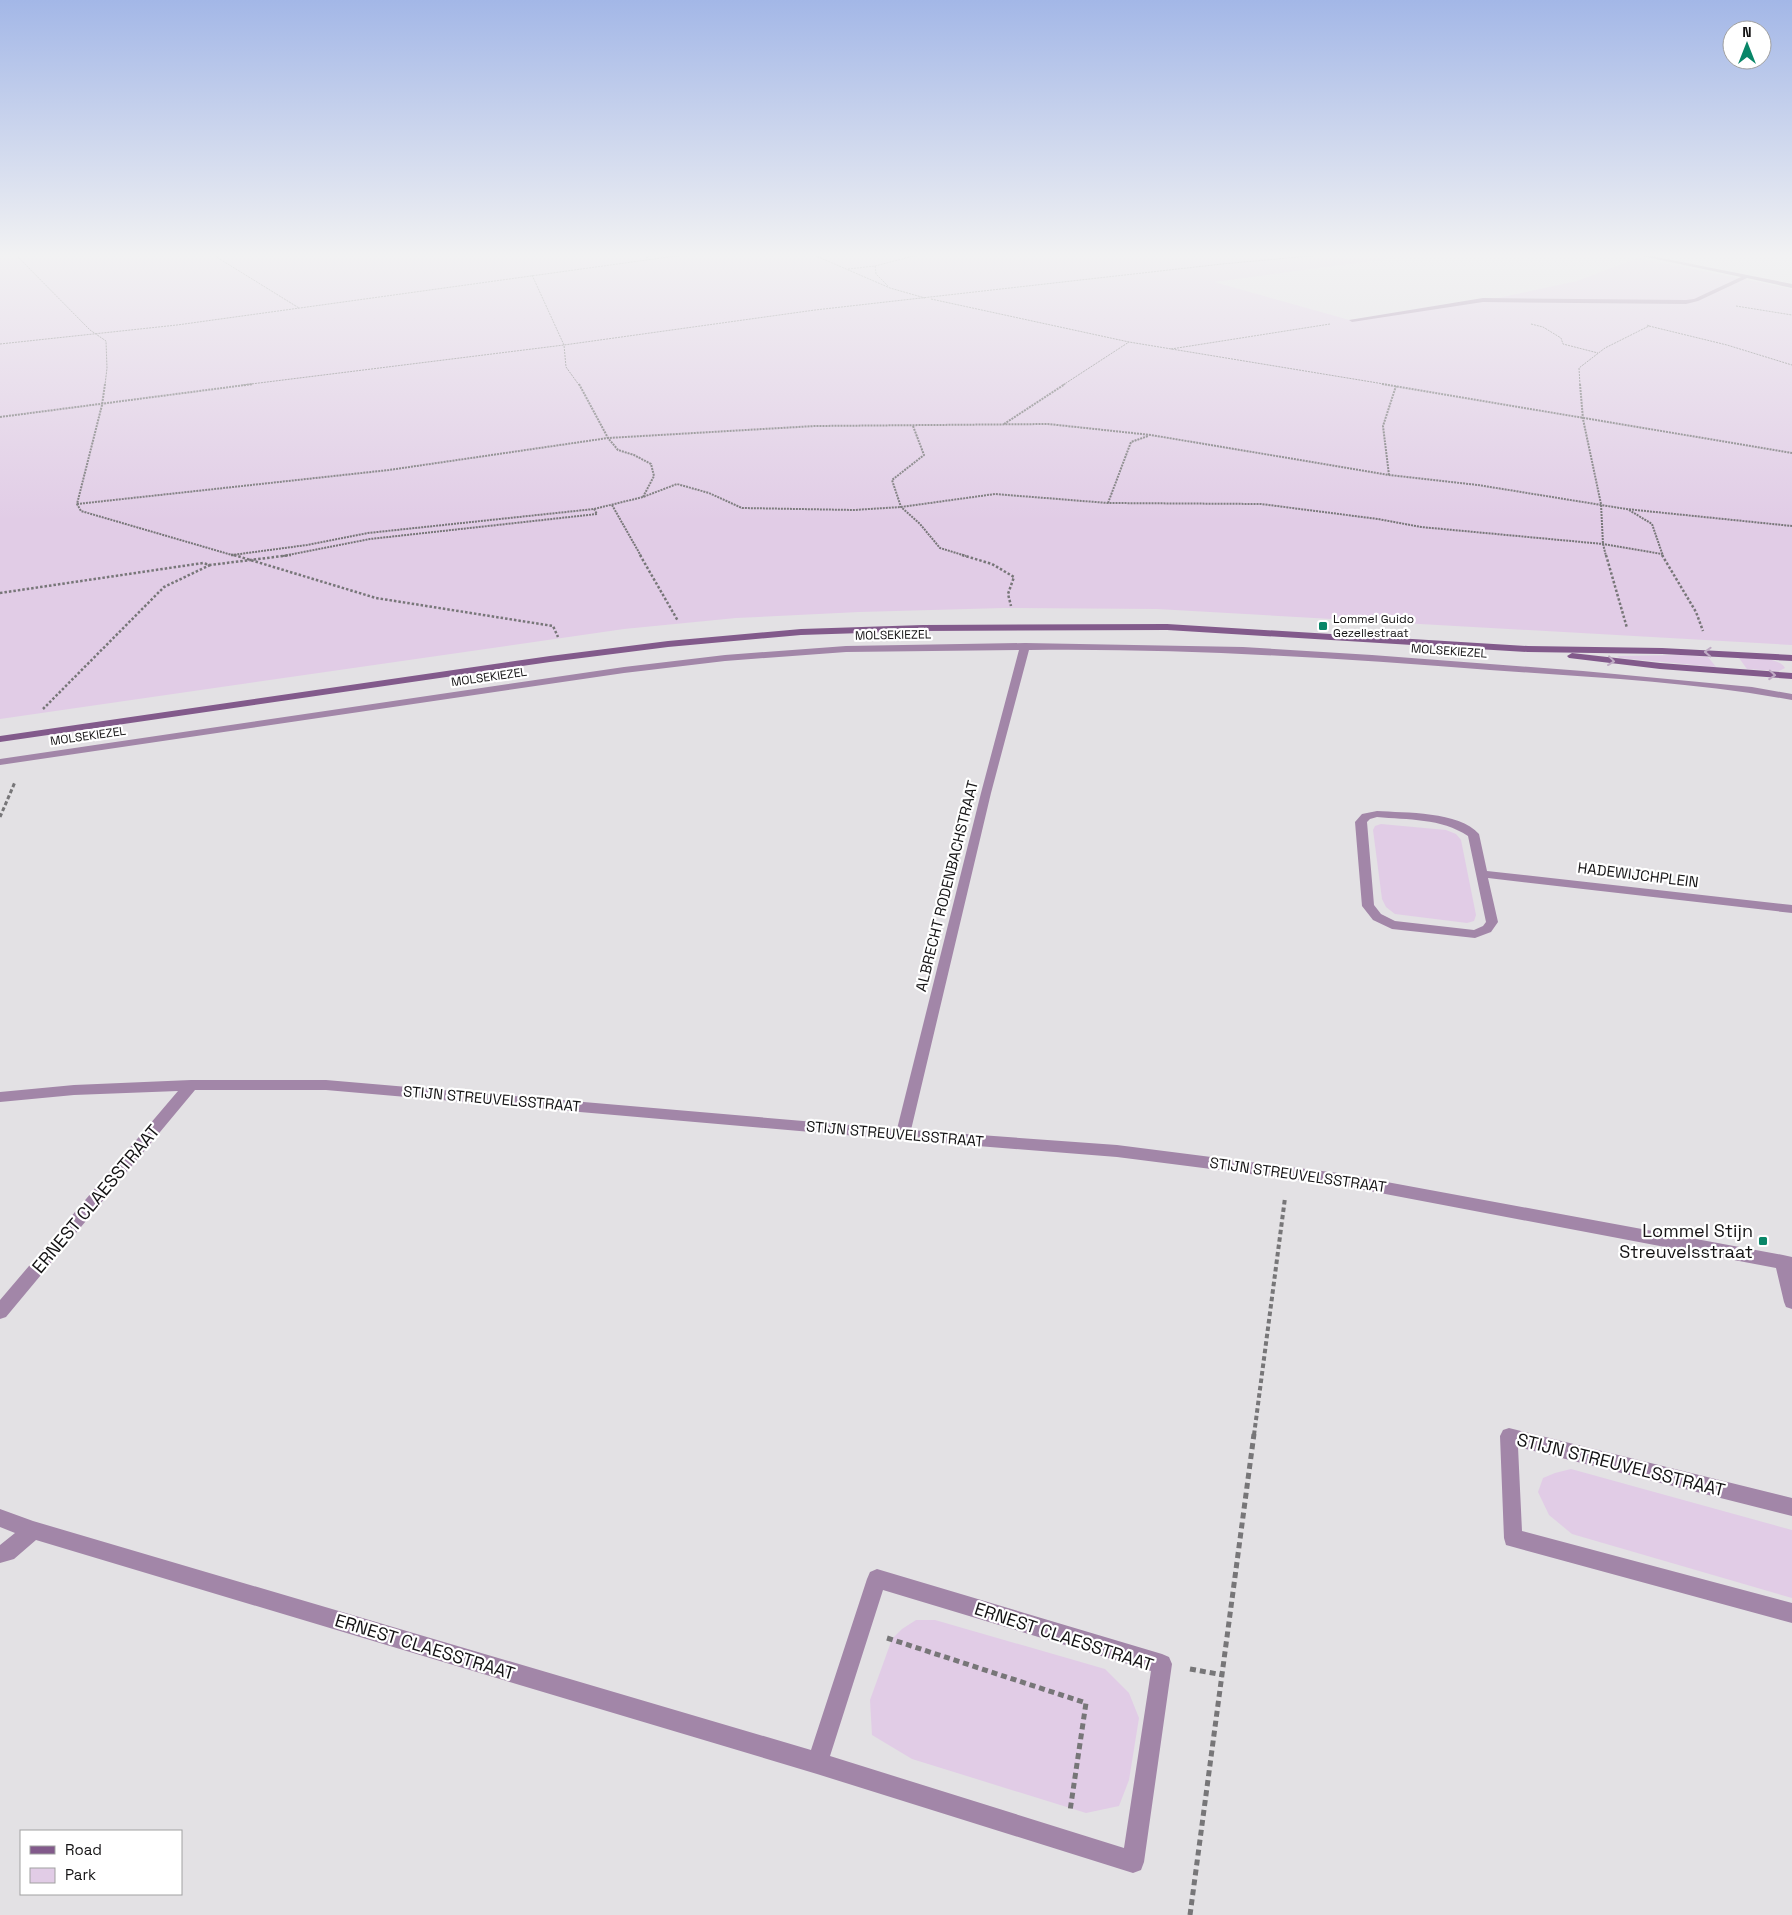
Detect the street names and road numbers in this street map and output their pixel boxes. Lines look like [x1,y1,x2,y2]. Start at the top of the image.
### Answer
street label: MOLSEKIEZEL [855,626,932,644]
street label: MOLSEKIEZEL [1410,640,1488,662]
street label: MOLSEKIEZEL [450,664,528,690]
street label: MOLSEKIEZEL [49,723,127,749]
street label: ALBRECHT RODENBACHSTRAAT [911,778,982,993]
street label: HADEWIJCHPLEIN [1576,858,1700,891]
street label: STIJN STREUVELSSTRAAT [402,1081,582,1116]
street label: STIJN STREUVELSSTRAAT [805,1116,985,1151]
street label: ERNEST CLAESSTRAAT [27,1119,165,1278]
street label: STIJN STREUVELSSTRAAT [1209,1153,1388,1196]
street label: STIJN STREUVELSSTRAAT [1515,1427,1728,1502]
street label: ERNEST CLAESSTRAAT [972,1597,1157,1676]
street label: ERNEST CLAESSTRAAT [332,1608,518,1685]

